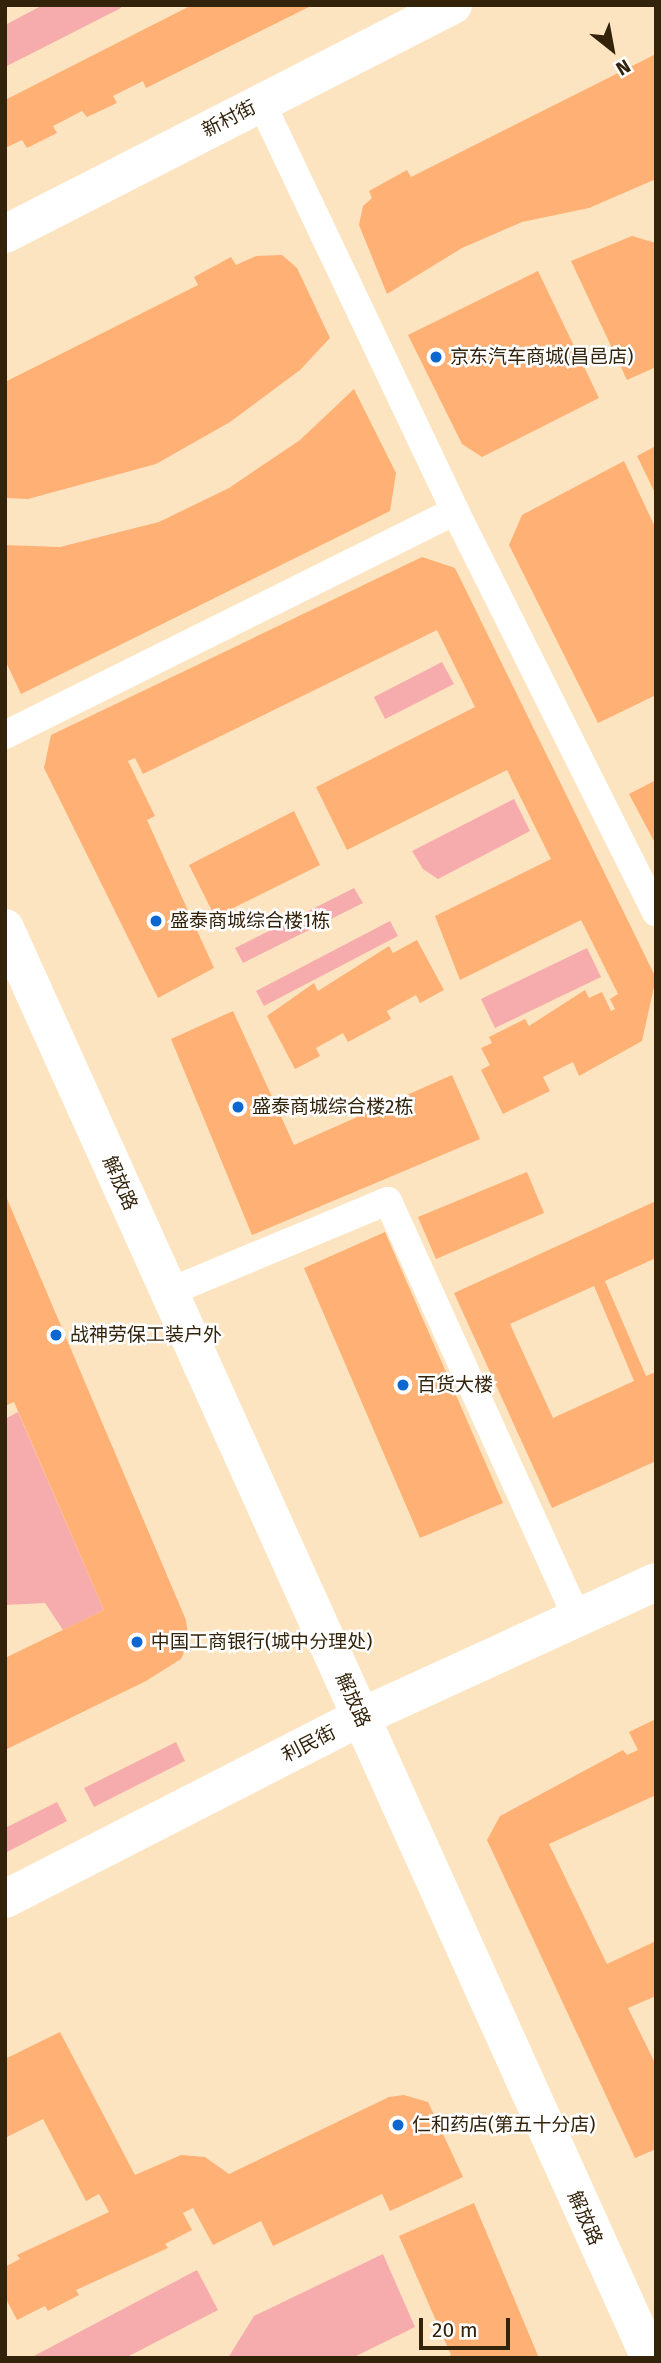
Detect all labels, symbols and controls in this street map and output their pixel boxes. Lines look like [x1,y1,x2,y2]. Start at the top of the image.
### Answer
north arrow [577,14,647,84]
text: N [612,54,634,81]
street label: 新村街 [198,96,260,142]
place label: 京东汽车商城(昌邑店) [450,346,633,368]
marker: 京东汽车商城(昌邑店) [428,349,444,365]
place label: 盛泰商城综合楼1栋 [170,910,330,932]
marker: 盛泰商城综合楼1栋 [148,913,164,929]
place label: 盛泰商城综合楼2栋 [252,1096,413,1118]
marker: 盛泰商城综合楼2栋 [230,1099,246,1115]
street label: 解放路 [98,1152,142,1214]
place label: 战神劳保工装户外 [70,1324,222,1346]
marker: 战神劳保工装户外 [48,1327,64,1343]
place label: 百货大楼 [417,1374,493,1396]
marker: 百货大楼 [395,1377,411,1393]
place label: 中国工商银行(城中分理处) [151,1631,372,1653]
marker: 中国工商银行(城中分理处) [129,1634,145,1650]
street label: 解放路 [331,1669,375,1731]
street label: 利民街 [278,1721,340,1767]
place label: 仁和药店(第五十分店) [412,2114,595,2136]
marker: 仁和药店(第五十分店) [390,2117,406,2133]
street label: 解放路 [563,2187,607,2249]
scale bar [423,2304,514,2348]
text: 20 m [432,2317,478,2343]

